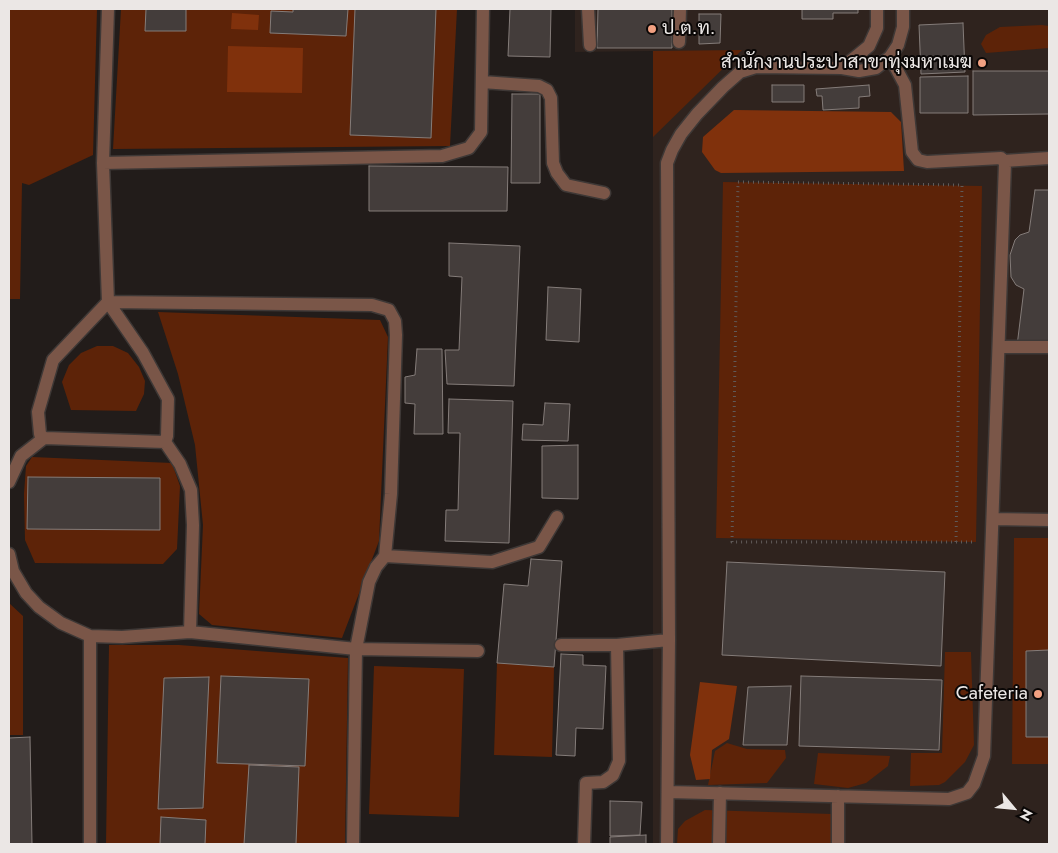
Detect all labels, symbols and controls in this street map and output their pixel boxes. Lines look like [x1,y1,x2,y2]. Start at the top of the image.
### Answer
place label: ป.ต.ท. [662,18,716,40]
marker: ป.ต.ท. [646,23,658,35]
place label: สำนักงานประปาสาขาทุ่งมหาเมฆ [721,52,972,74]
marker: สำนักงานประปาสาขาทุ่งมหาเมฆ [976,57,988,69]
place label: Cafeteria [956,683,1028,705]
marker: Cafeteria [1032,688,1044,700]
north arrow [988,783,1038,833]
text: N [1015,805,1038,825]

